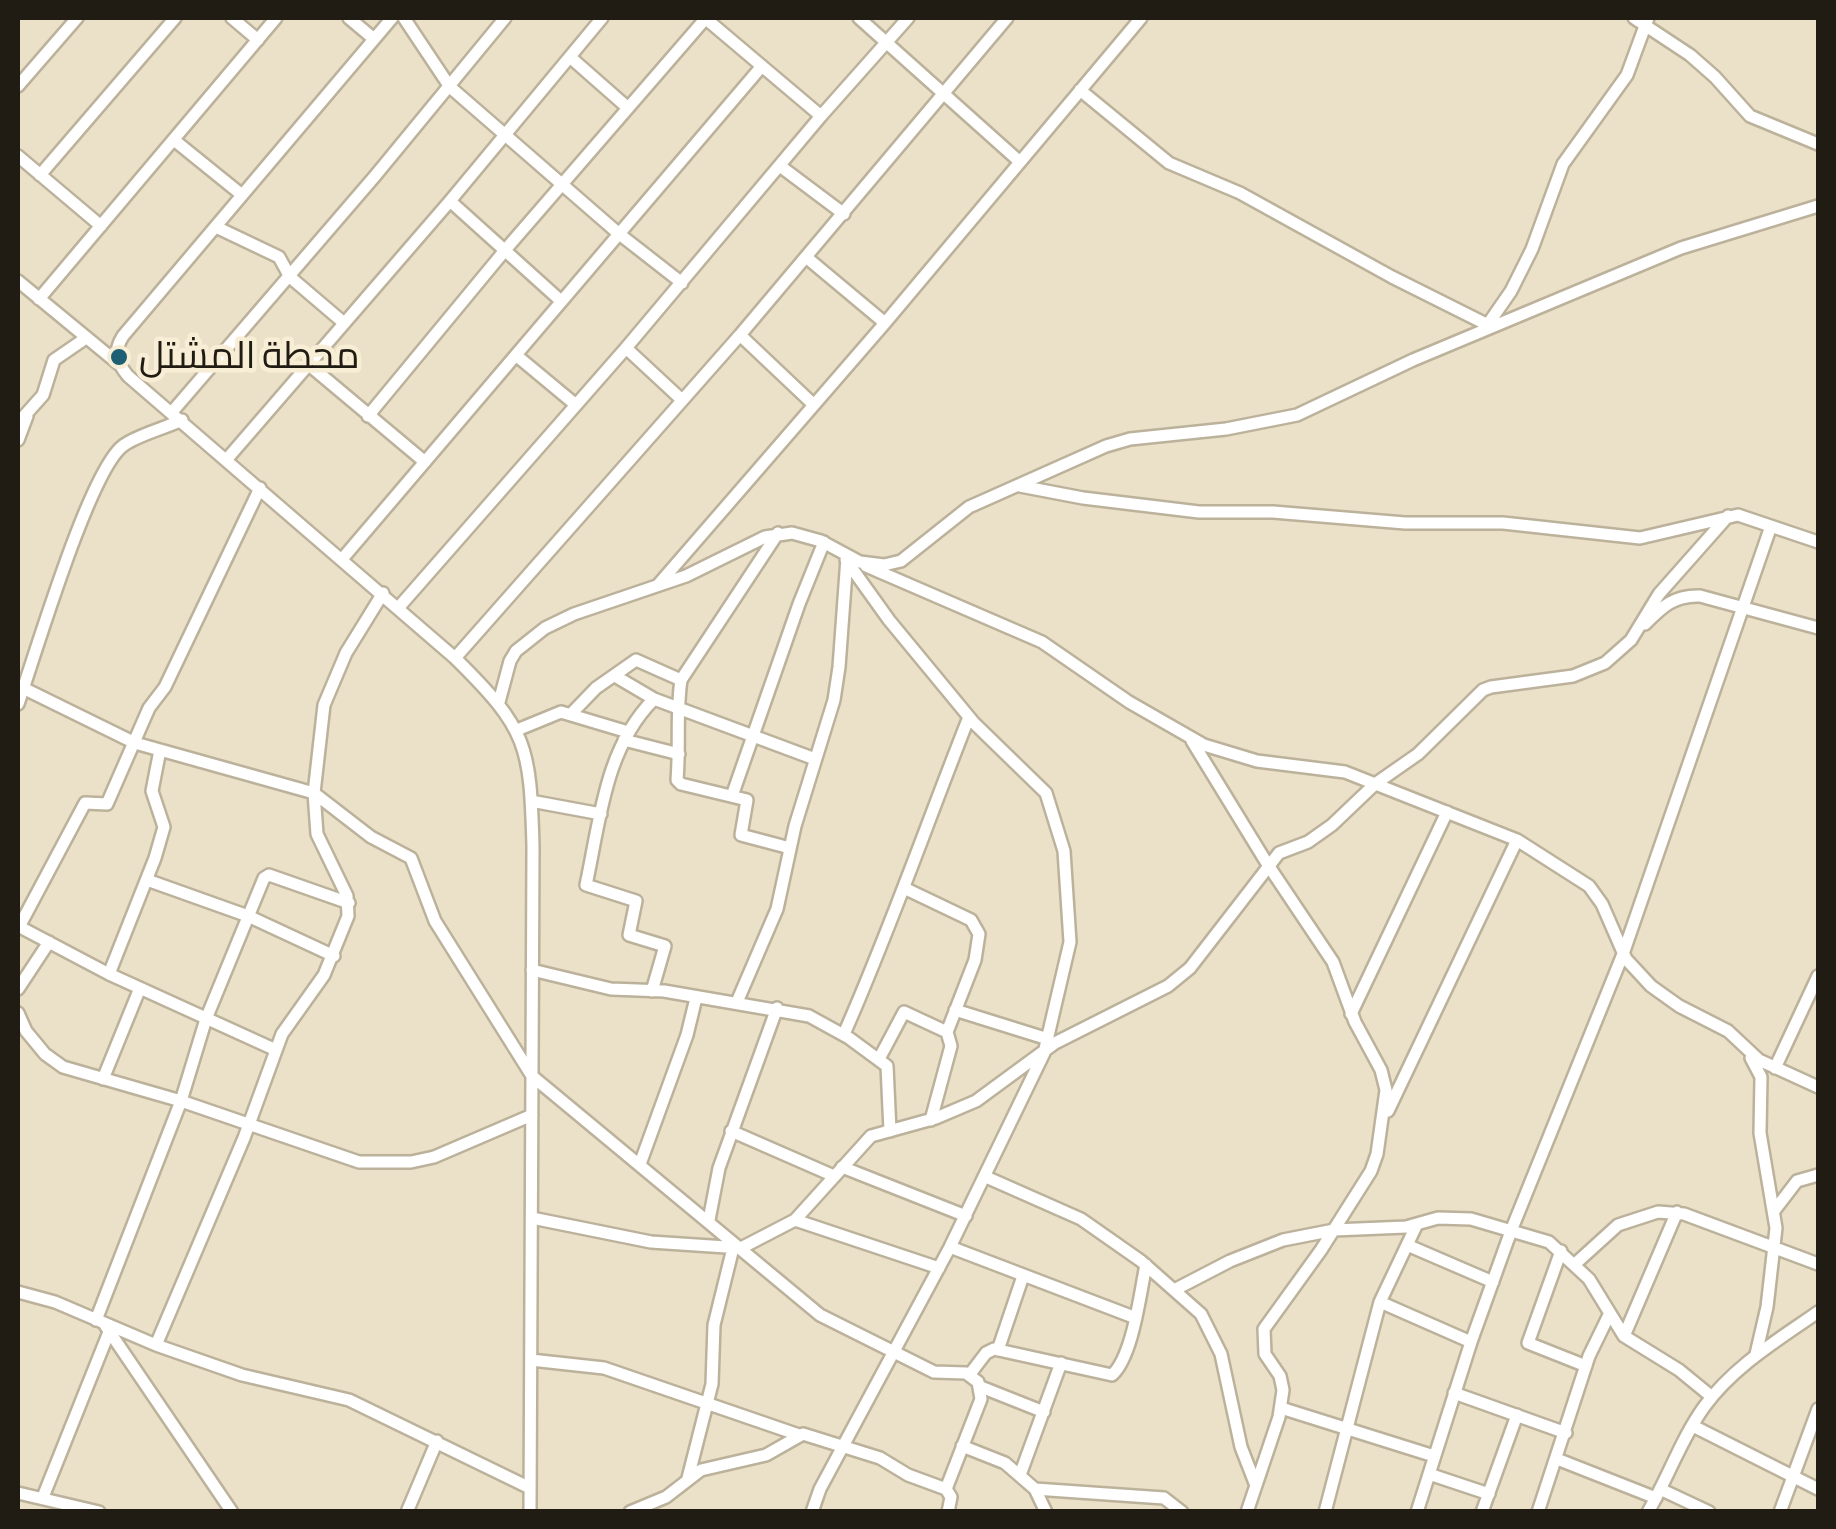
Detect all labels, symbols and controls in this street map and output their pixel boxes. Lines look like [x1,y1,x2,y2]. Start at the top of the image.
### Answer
place label: محطة المشتل [139,334,360,380]
marker: محطة المشتل [108,346,130,368]

